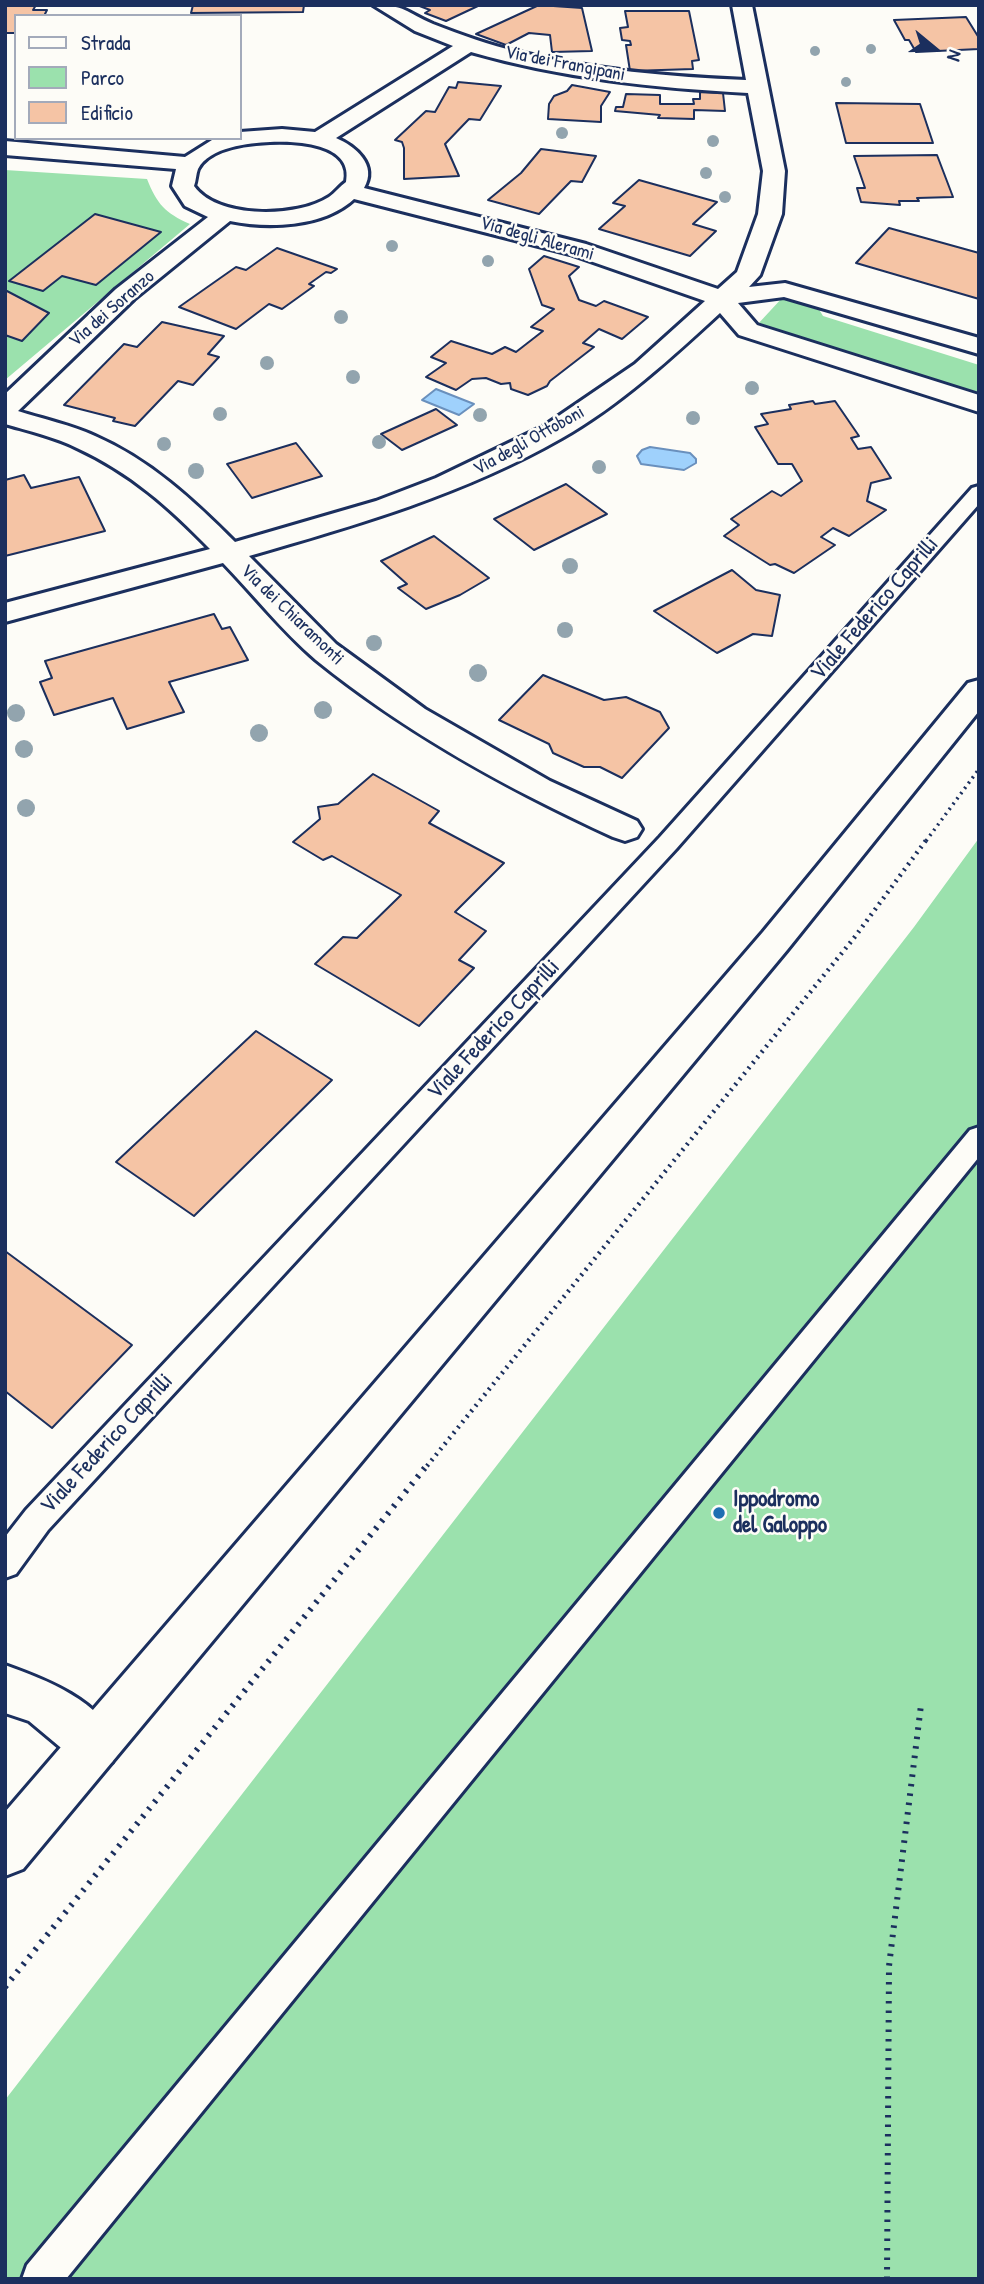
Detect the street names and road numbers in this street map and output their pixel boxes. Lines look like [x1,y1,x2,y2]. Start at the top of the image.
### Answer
street label: Via dei Frangipani [503,41,627,87]
street label: Via degli Alerami [477,212,597,266]
street label: Via dei Soranzo [65,266,159,352]
street label: Via degli Ottoboni [469,401,589,481]
street label: Viale Federico Caprilli [805,531,945,687]
street label: Via dei Chiaramonti [235,560,349,670]
street label: Viale Federico Caprilli [422,954,566,1106]
street label: Viale Federico Caprilli [35,1368,179,1520]

